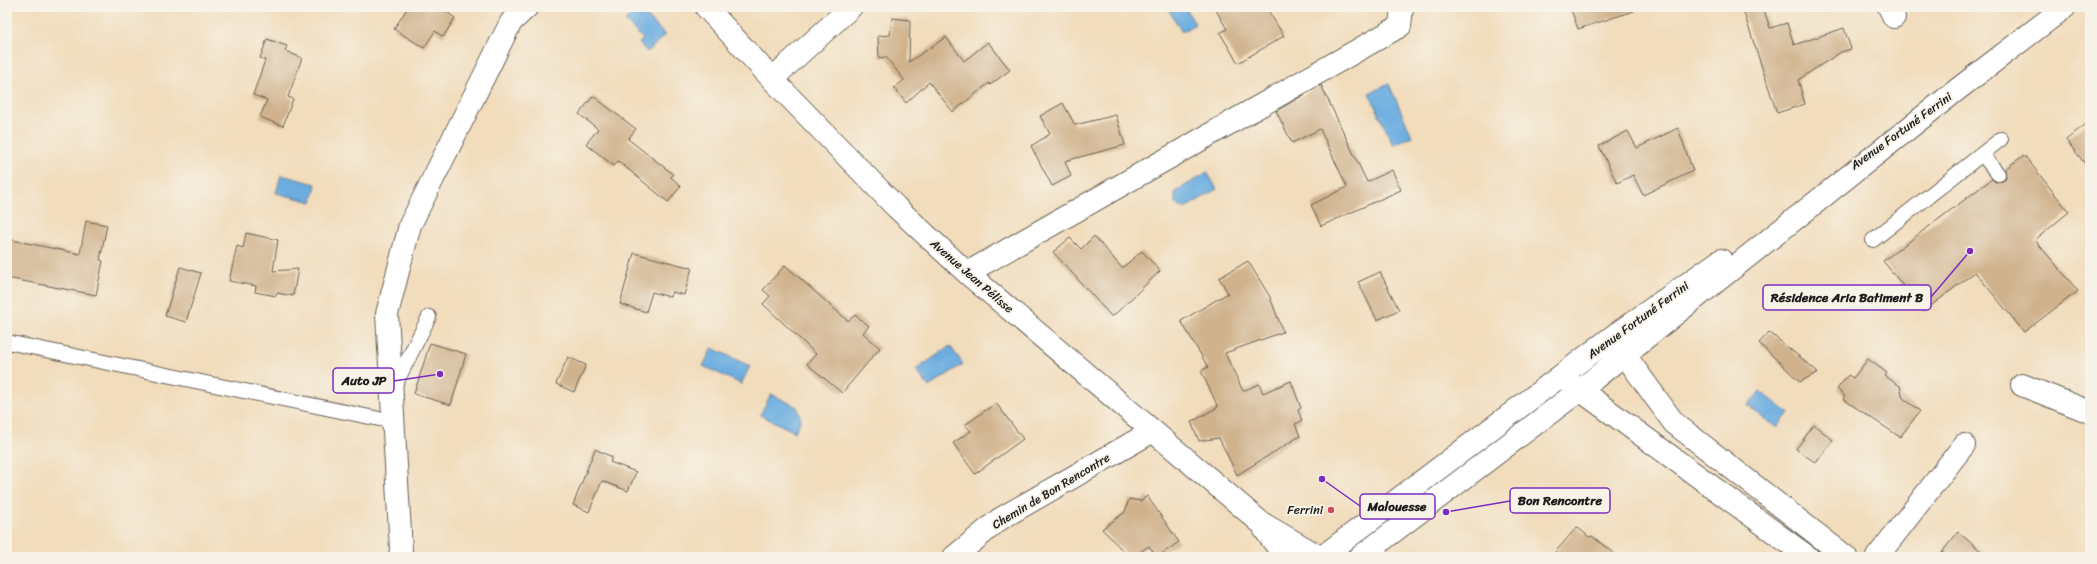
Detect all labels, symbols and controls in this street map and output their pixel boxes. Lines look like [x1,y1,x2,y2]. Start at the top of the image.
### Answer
street label: Avenue Fortuné Ferrini [1845,86,1957,176]
street label: Avenue Jean Pélisse [924,232,1019,319]
street label: Avenue Fortuné Ferrini [1582,275,1694,365]
callout: Résidence Aria Batiment B [1763,285,1931,310]
text: Résidence Aria Batiment B [1770,286,1924,309]
callout: Auto JP [333,368,394,393]
text: Auto JP [341,369,387,392]
street label: Chemin de Bon Rencontre [988,447,1114,535]
callout: Bon Rencontre [1510,488,1610,513]
text: Bon Rencontre [1518,489,1603,512]
callout: Malouesse [1360,494,1435,519]
text: Malouesse [1366,495,1427,518]
place label: Ferrini [1287,499,1324,521]
marker: Ferrini [1326,505,1336,515]

